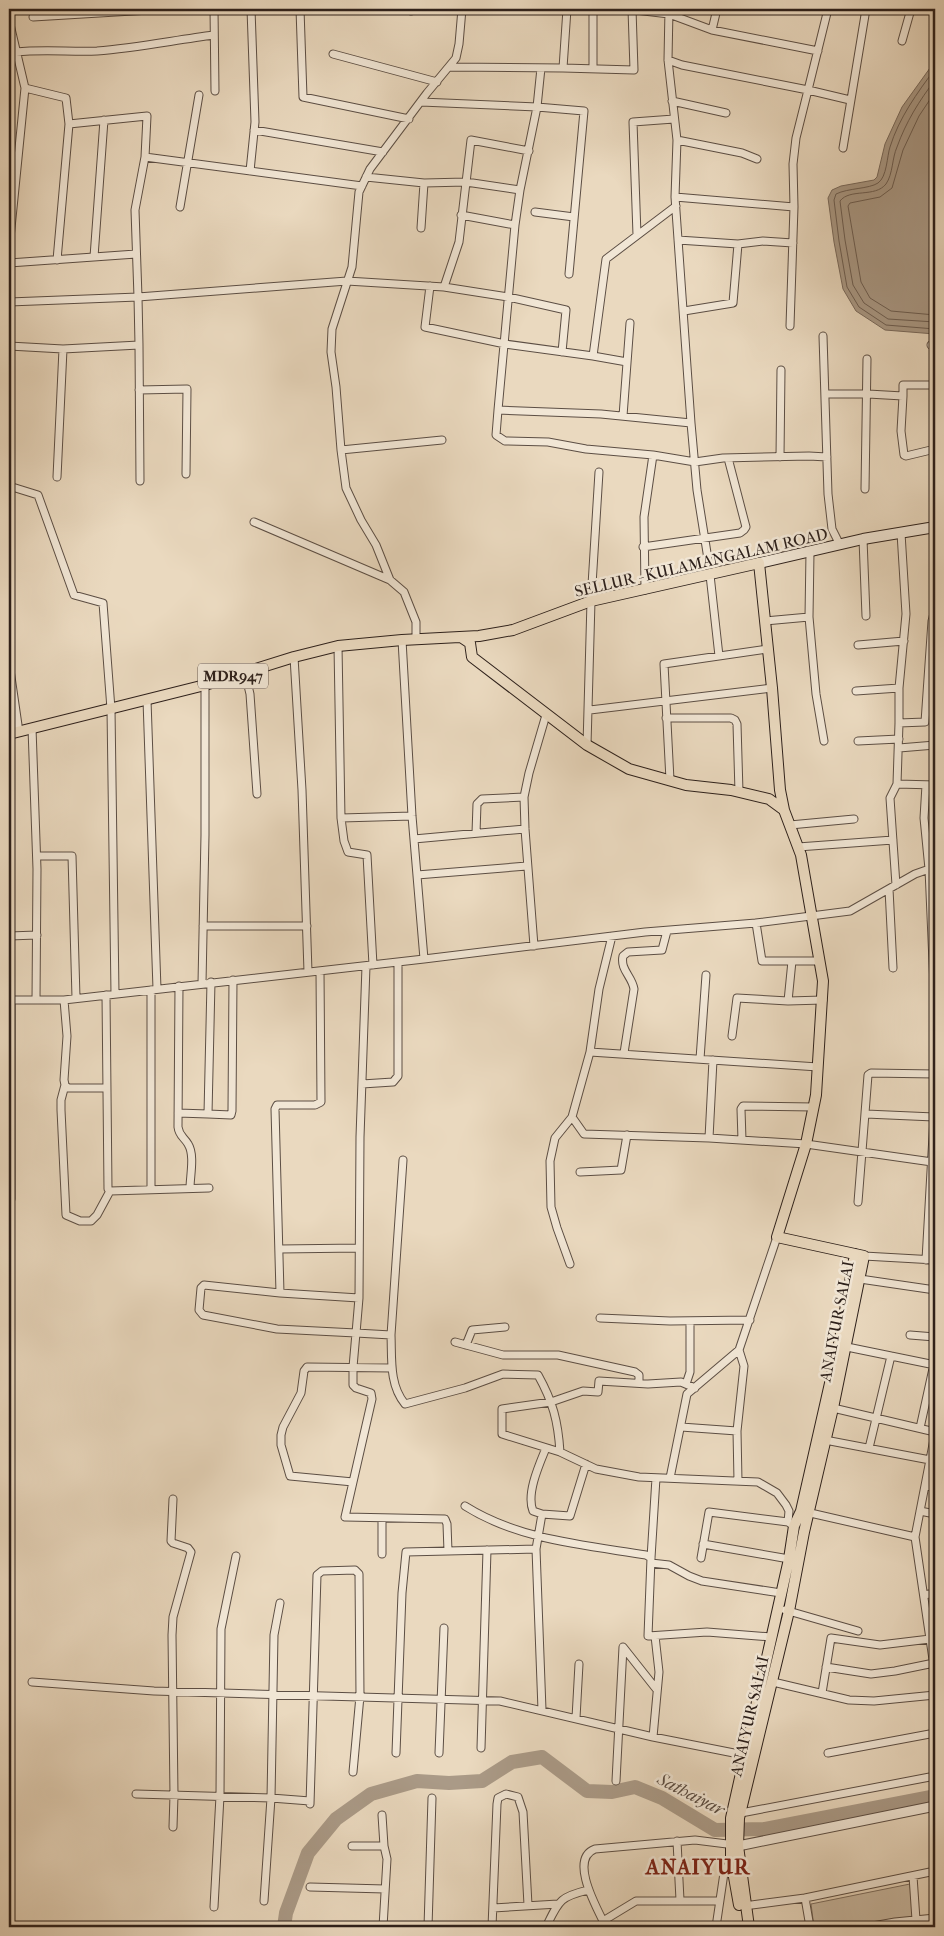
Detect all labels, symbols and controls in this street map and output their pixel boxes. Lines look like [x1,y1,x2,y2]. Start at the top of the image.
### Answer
street label: SELLUR - KULAMANGALAM ROAD [573,524,830,601]
road number: MDR947 [198,664,268,688]
street label: ANAIYUR SALAI [815,1259,858,1384]
street label: ANAIYUR SALAI [726,1654,773,1779]
water label: Sathaiyar [653,1768,730,1821]
district label: ANAIYUR [644,1855,751,1879]

